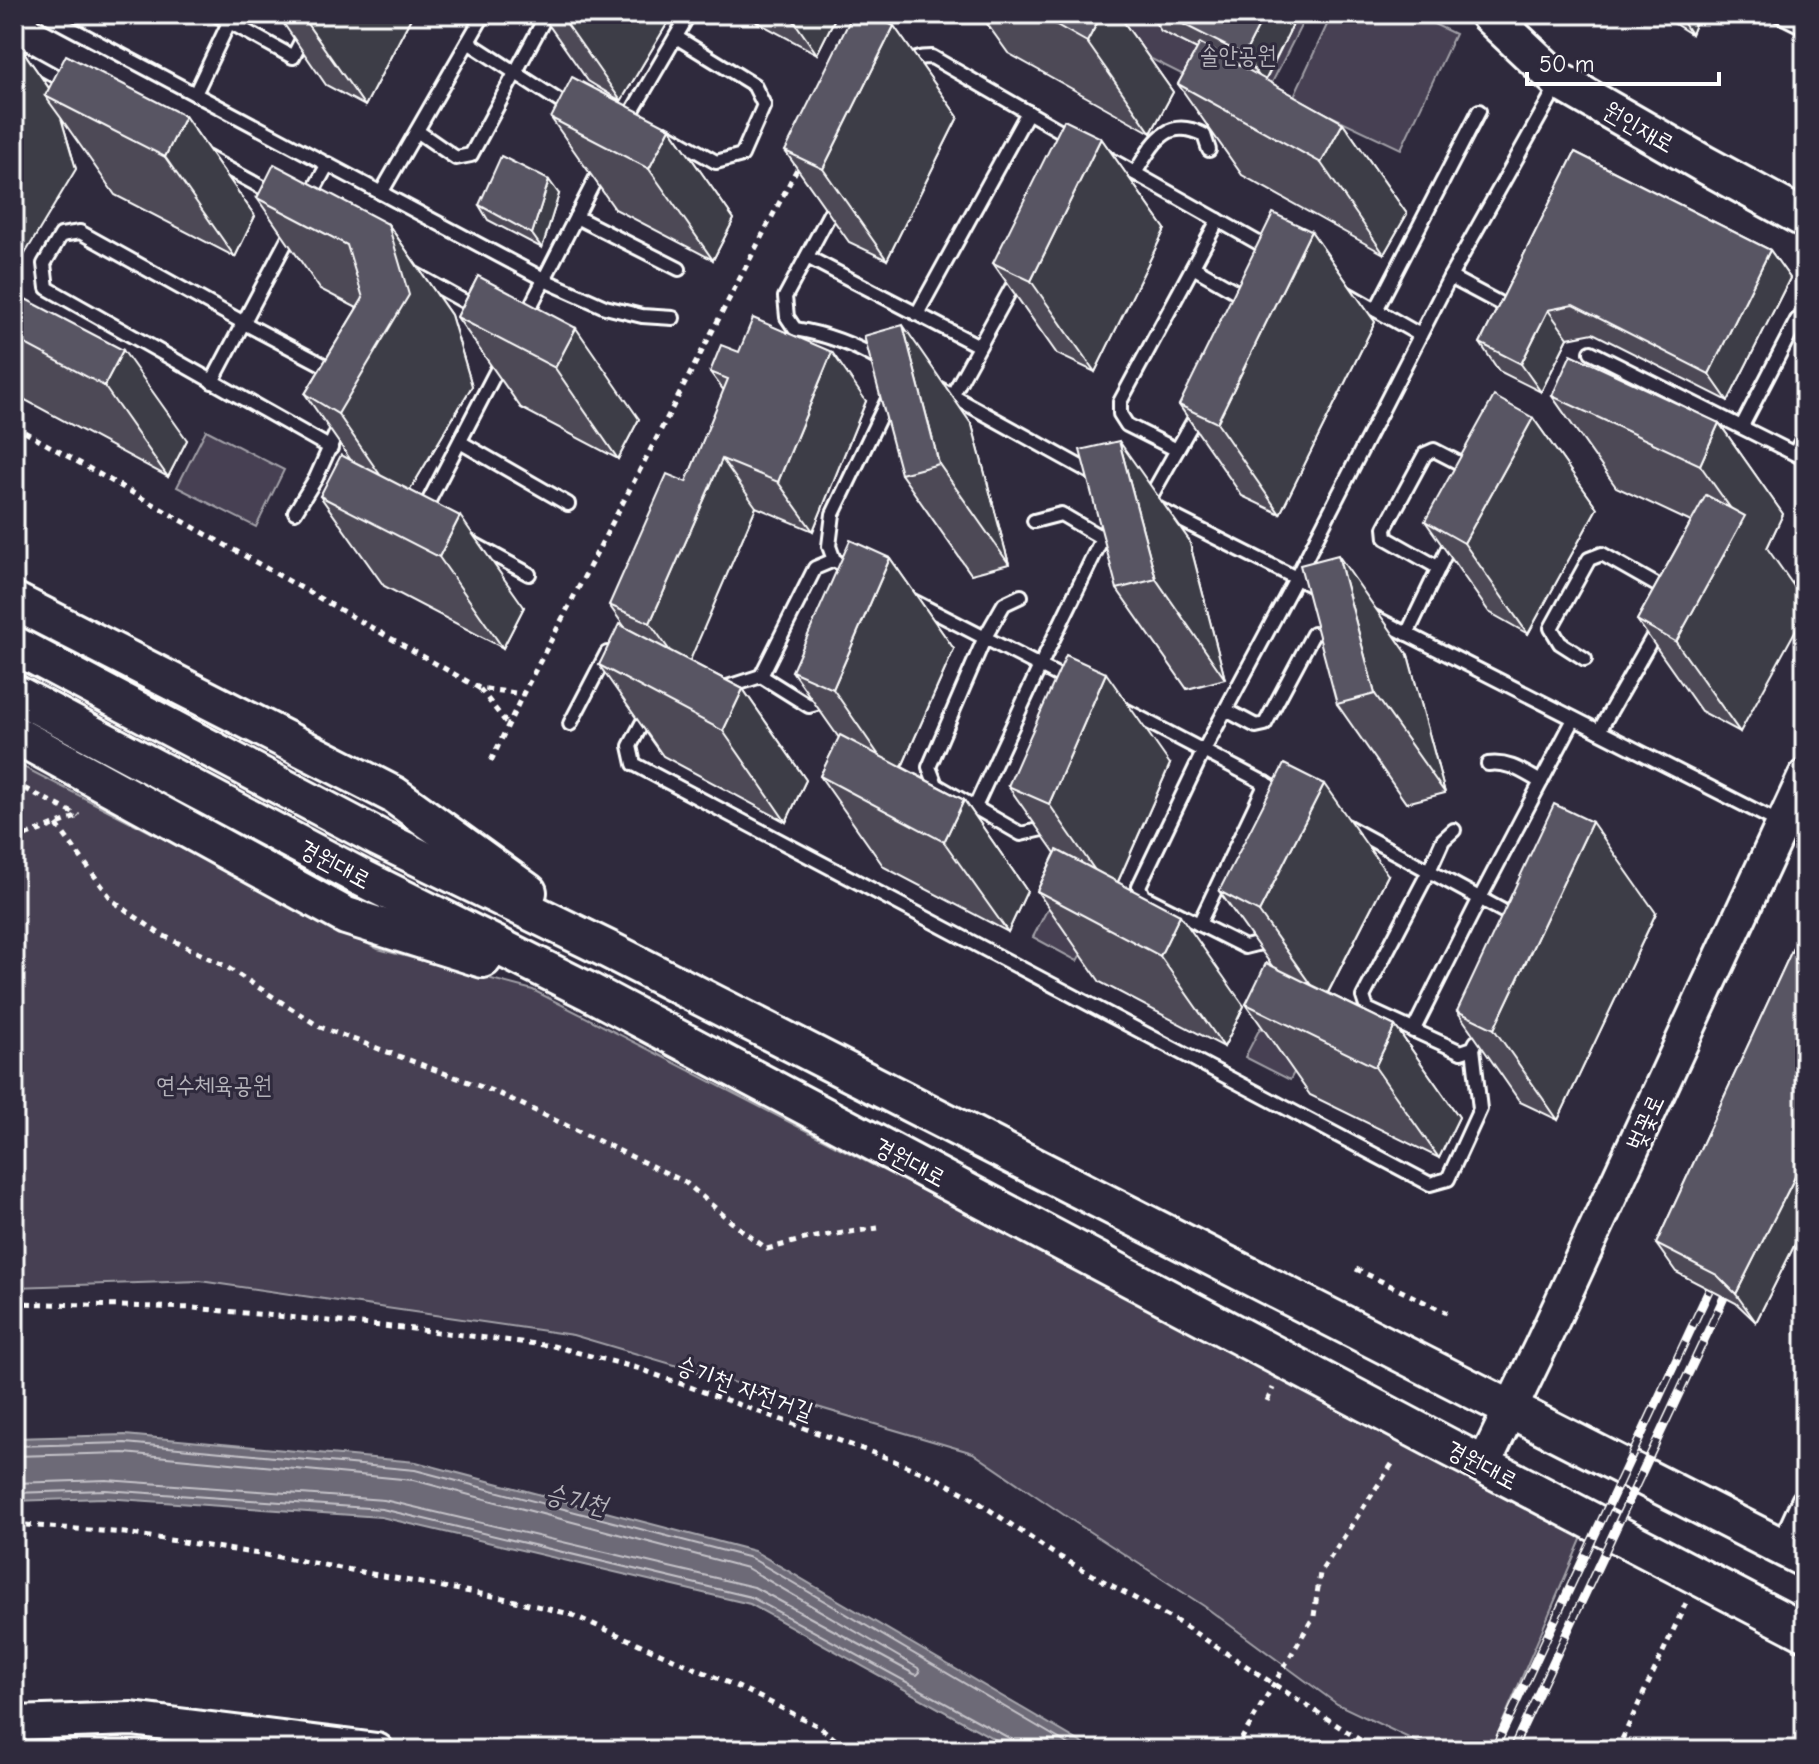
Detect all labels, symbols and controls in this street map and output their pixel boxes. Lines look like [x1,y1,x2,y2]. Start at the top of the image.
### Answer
scale bar [1527,36,1719,86]
park label: 솔안공원 [1199,41,1277,69]
text: 50 m [1539,50,1595,78]
street label: 원인재로 [1599,96,1679,158]
street label: 경원대로 [294,834,376,894]
park label: 연수체육공원 [156,1071,272,1099]
street label: 벚꽃로 [1620,1090,1670,1154]
street label: 경원대로 [869,1132,951,1192]
street label: 승기천 자전거길 [673,1350,817,1426]
street label: 경원대로 [1441,1435,1523,1495]
water label: 승기천 [542,1478,613,1522]

